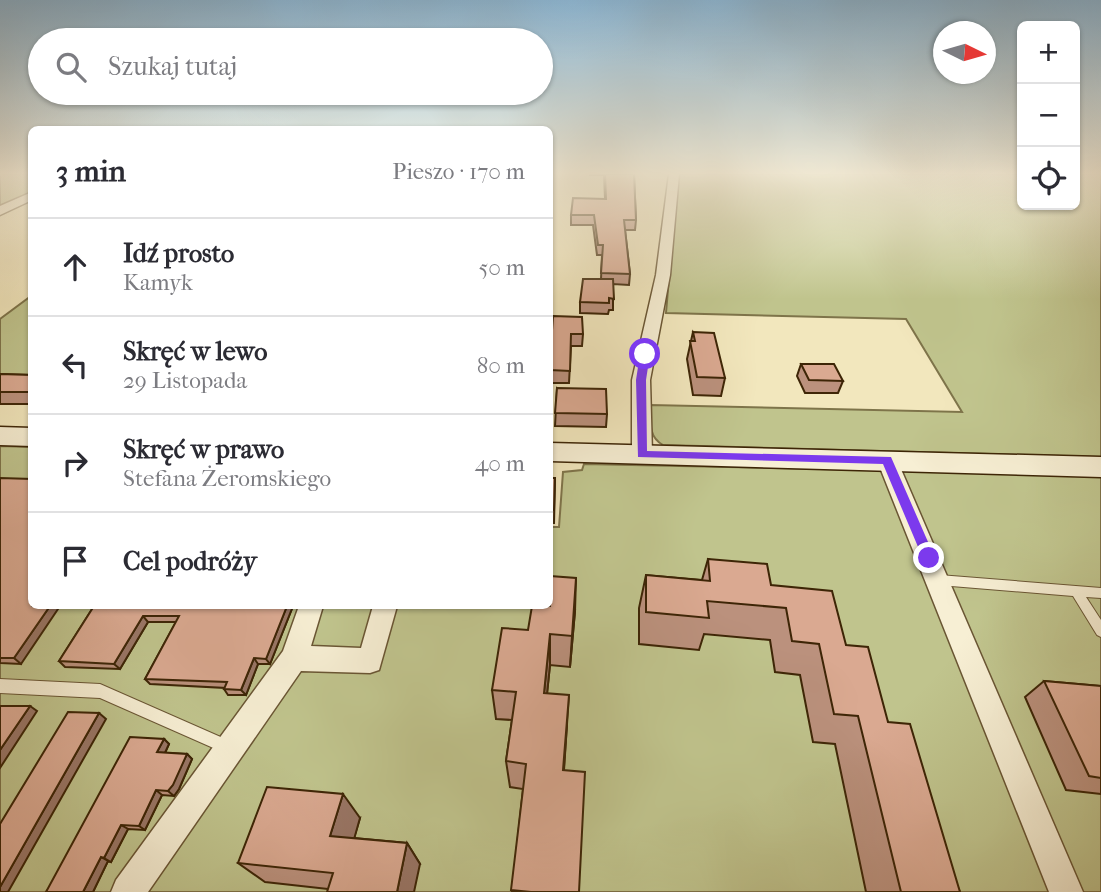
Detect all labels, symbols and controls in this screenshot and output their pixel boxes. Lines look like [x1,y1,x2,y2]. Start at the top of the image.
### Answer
north arrow [933,21,996,84]
map controls [1017,21,1080,210]
button: + [1017,21,1080,84]
search box [28,28,553,105]
icon: search [52,48,90,86]
text: Szukaj tutaj [108,51,237,82]
button: − [1017,84,1080,147]
button: locate [1017,147,1080,210]
text: 3 min [56,154,126,189]
text: Pieszo · 170 m [392,158,525,185]
text: Idź prosto [123,238,234,269]
icon: ahead [56,248,94,286]
text: 50 m [478,254,525,281]
text: Kamyk [123,269,193,296]
text: Skręć w lewo [123,336,267,367]
route start [629,338,660,369]
icon: left [56,346,94,384]
text: 80 m [477,352,525,379]
text: 29 Listopada [123,367,247,394]
text: Skręć w prawo [123,434,284,465]
icon: right [56,444,94,482]
text: 40 m [475,450,525,477]
text: Stefana Żeromskiego [123,465,331,492]
icon: arrive [56,542,94,580]
route end [913,542,944,573]
text: Cel podróży [123,546,257,577]

